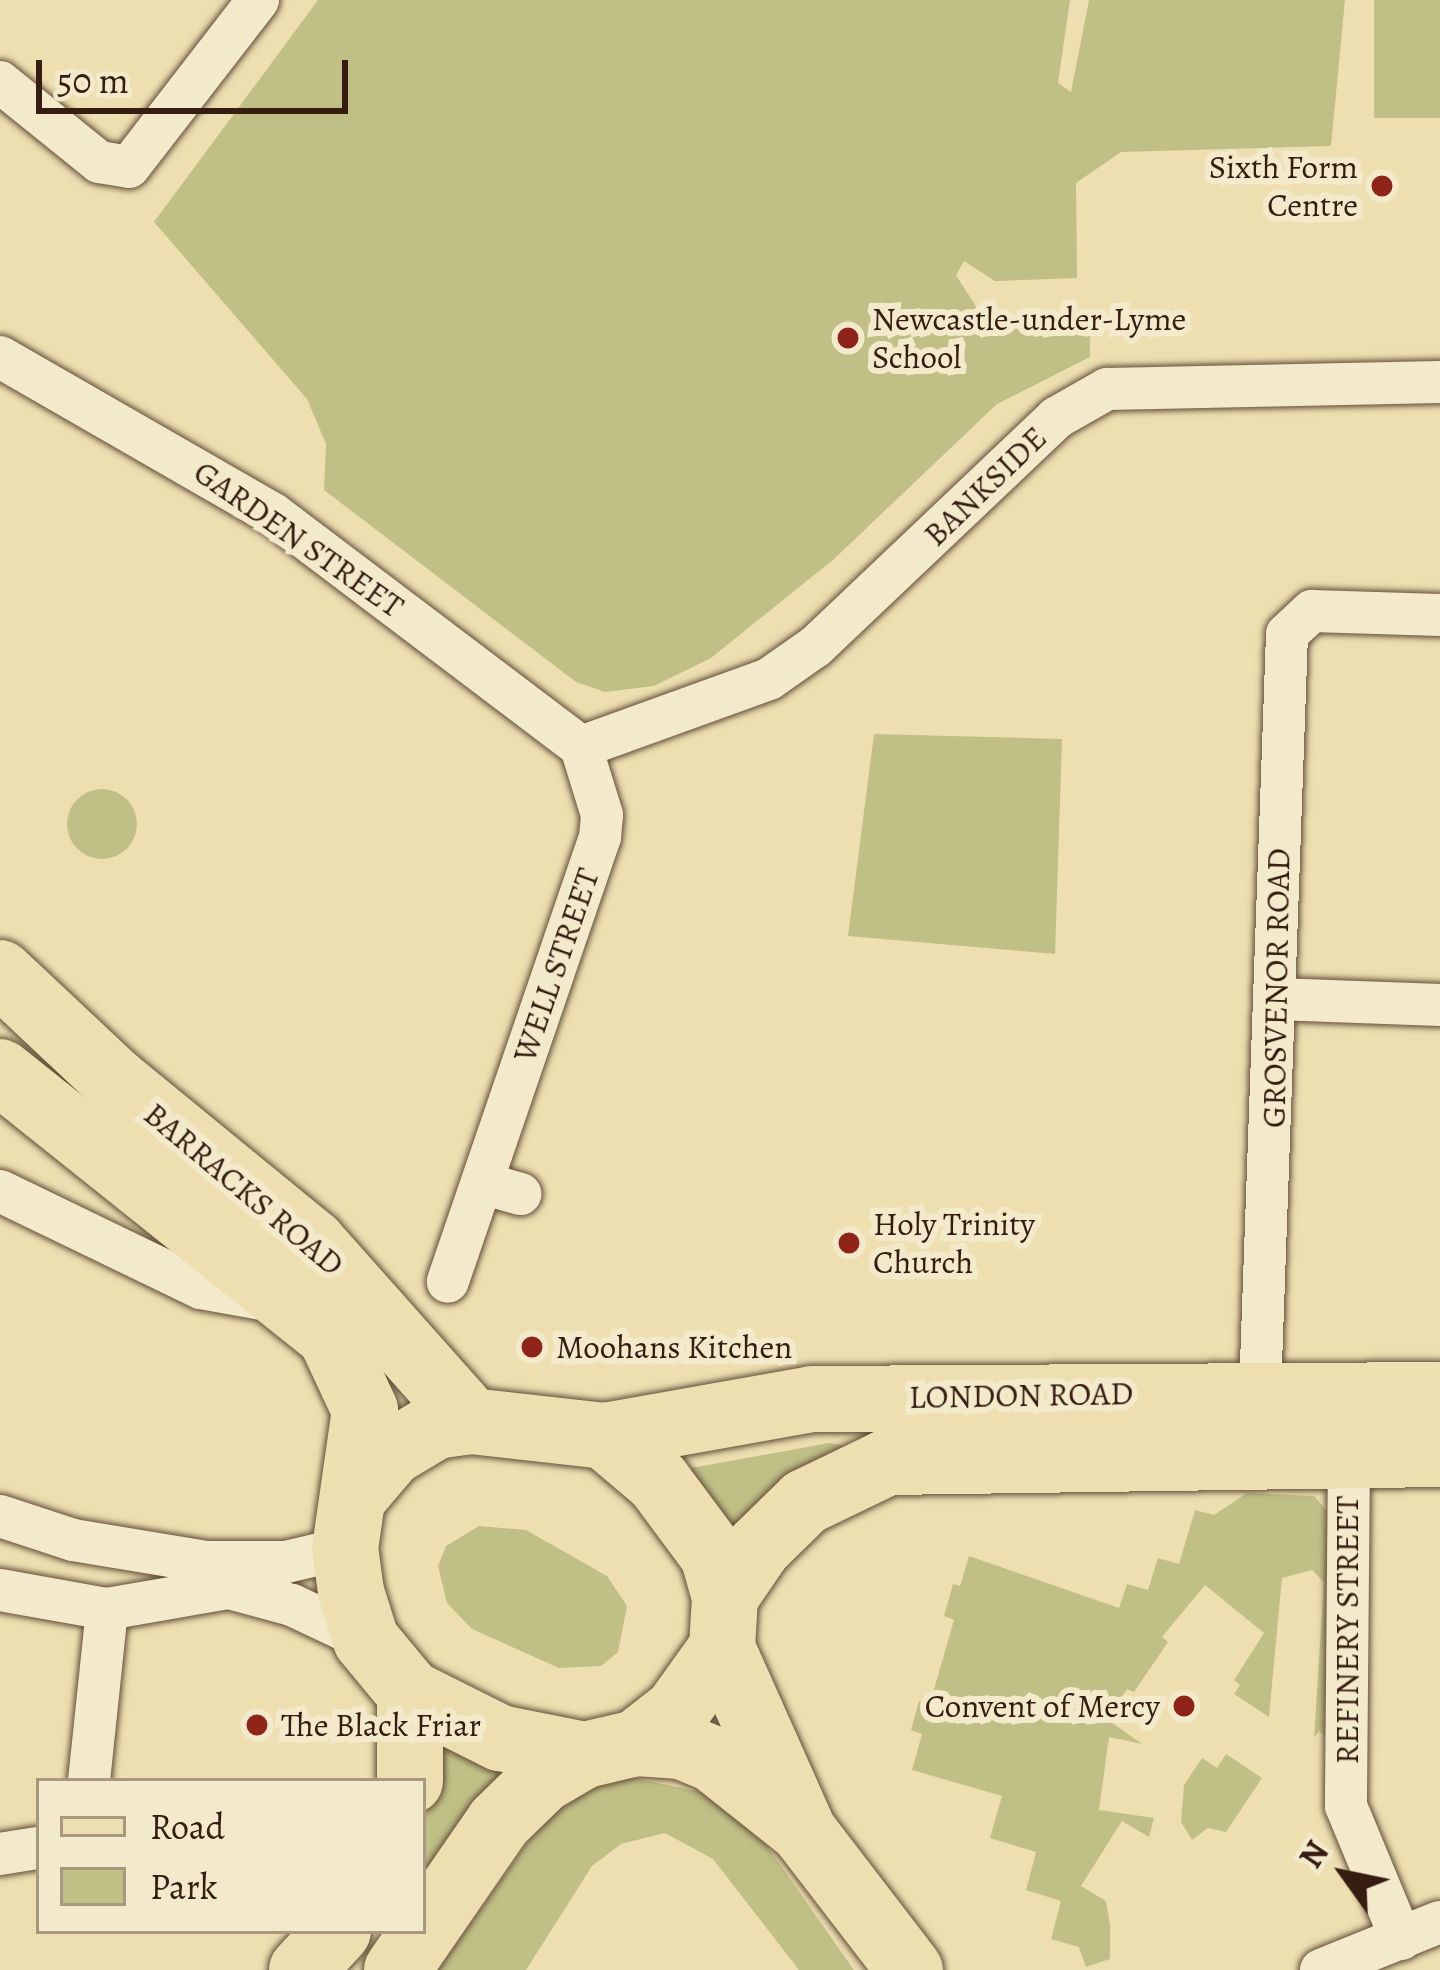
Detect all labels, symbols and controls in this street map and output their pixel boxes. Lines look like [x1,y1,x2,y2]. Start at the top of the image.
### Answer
scale bar [42,36,354,110]
text: 50 m [57,56,129,105]
place label: Sixth Form Centre [1209,147,1358,225]
marker: Sixth Form Centre [1369,173,1395,199]
place label: Newcastle-under-Lyme School [872,299,1186,377]
marker: Newcastle-under-Lyme School [835,325,861,351]
street label: BANKSIDE [915,418,1055,554]
street label: GARDEN STREET [186,452,412,626]
street label: GROSVENOR ROAD [1254,848,1298,1128]
street label: WELL STREET [504,863,608,1067]
street label: BARRACKS ROAD [136,1094,352,1284]
place label: Holy Trinity Church [873,1204,1035,1282]
marker: Holy Trinity Church [836,1230,862,1256]
place label: Moohans Kitchen [556,1327,792,1367]
marker: Moohans Kitchen [519,1334,545,1360]
street label: LONDON ROAD [908,1373,1134,1417]
street label: REFINERY STREET [1327,1496,1367,1764]
place label: Convent of Mercy [925,1686,1160,1726]
marker: Convent of Mercy [1171,1693,1197,1719]
place label: The Black Friar [281,1705,481,1745]
marker: The Black Friar [244,1712,270,1738]
legend [36,1778,426,1934]
text: Road [150,1802,225,1851]
north arrow [1284,1814,1404,1934]
text: N [1288,1832,1339,1876]
text: Park [150,1862,218,1911]

